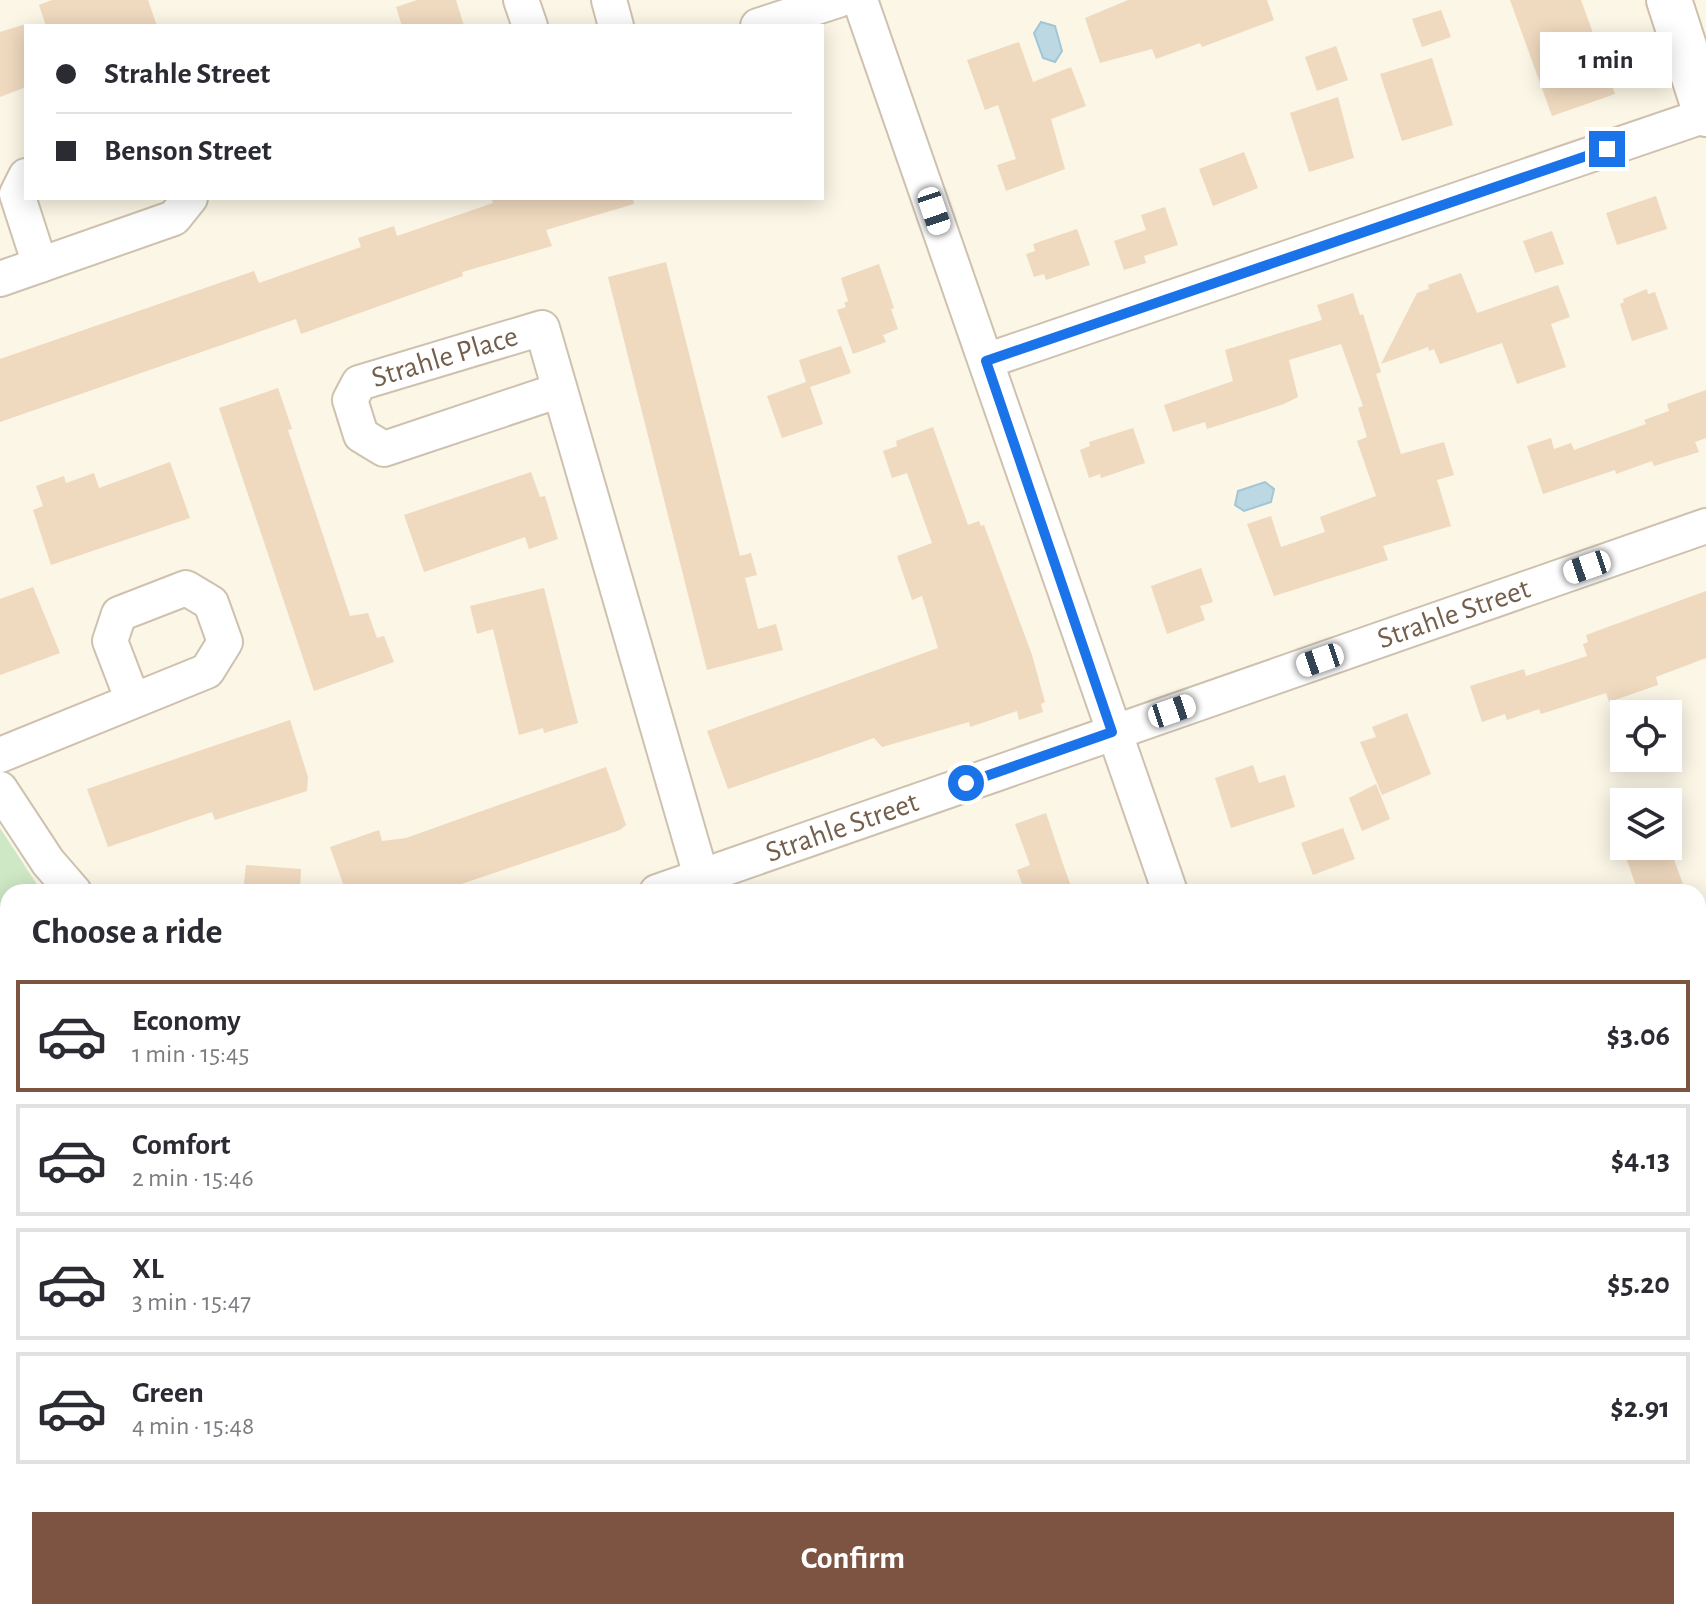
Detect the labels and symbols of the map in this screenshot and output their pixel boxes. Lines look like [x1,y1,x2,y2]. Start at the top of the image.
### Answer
callout: 1 min [1541,33,1673,89]
route end [1589,131,1625,167]
car [915,184,953,238]
street label: Strahle Place [368,321,521,393]
car [1560,548,1614,586]
street label: Strahle Street [1374,573,1535,654]
car [1293,641,1347,679]
car [1145,692,1199,730]
route start [948,765,984,801]
street label: Strahle Street [762,787,923,868]

